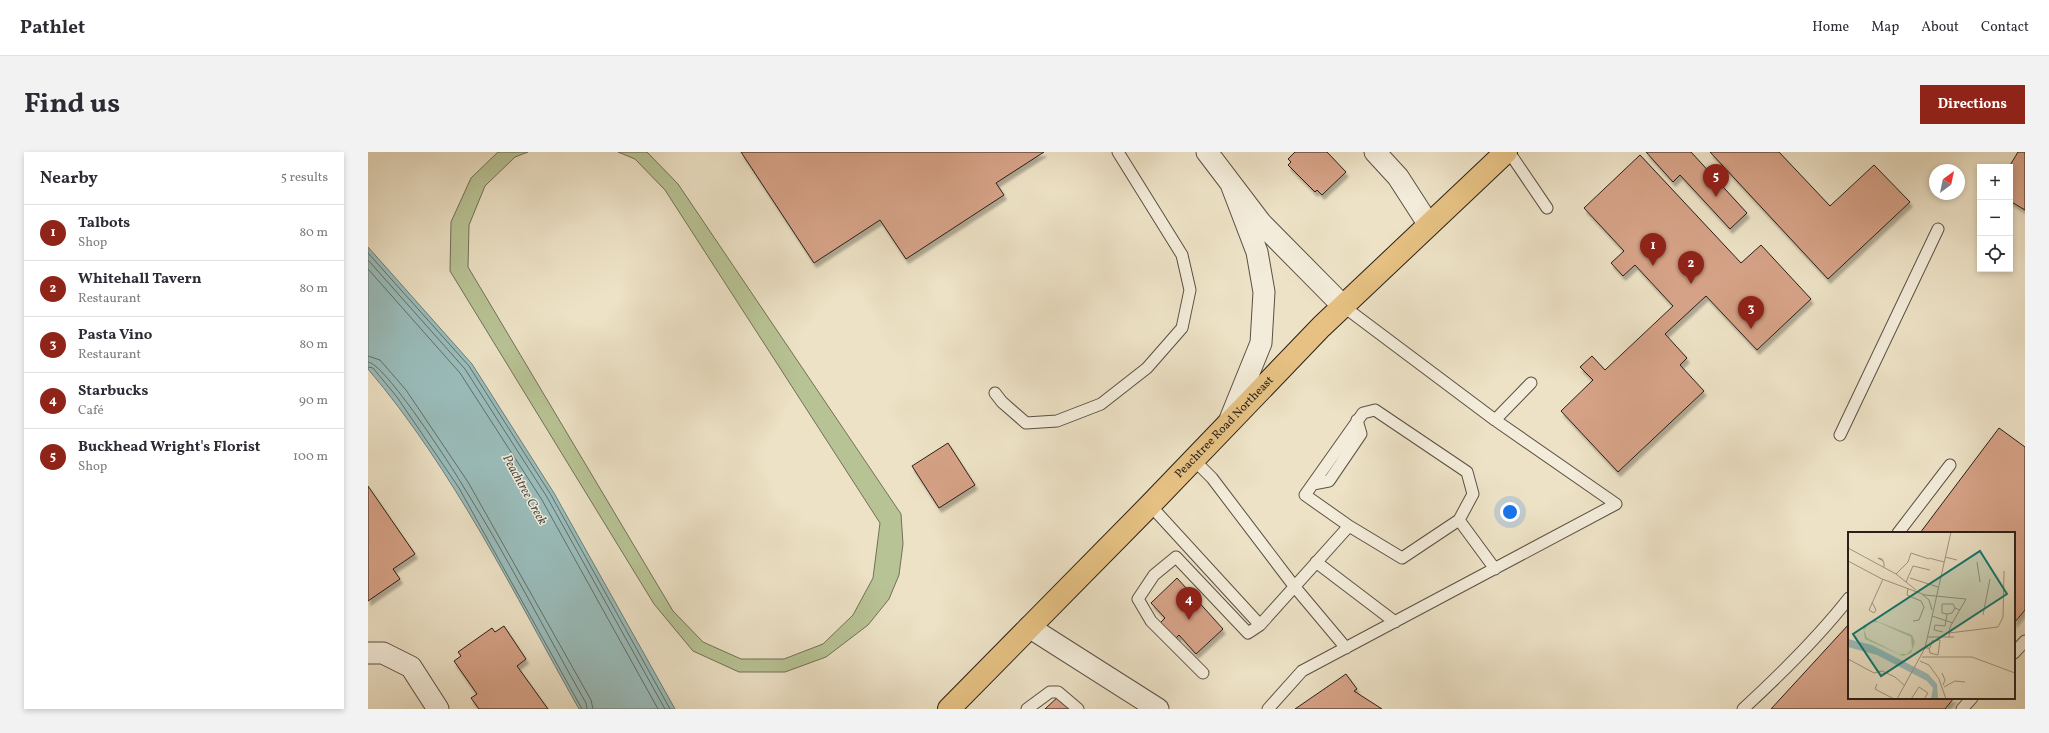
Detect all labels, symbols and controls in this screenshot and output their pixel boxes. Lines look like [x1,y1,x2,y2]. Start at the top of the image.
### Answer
text: Pathlet [20,15,85,41]
text: Home [1812,18,1849,37]
text: Map [1871,18,1899,37]
text: About [1921,18,1959,37]
text: Contact [1981,18,2029,37]
text: Find us [24,85,120,124]
button: Directions [1920,85,2025,124]
pin: 5 [1703,164,1729,197]
north arrow [1929,164,1965,200]
map controls [1977,164,2013,272]
button: + [1977,164,2013,200]
text: Nearby [40,167,98,190]
text: 5 results [281,169,328,187]
button: − [1977,200,2013,236]
text: Talbots [78,213,130,234]
text: 1 [50,224,56,242]
text: 80 m [299,224,328,242]
pin: 1 [1640,233,1666,266]
text: Shop [78,234,107,252]
button: locate [1977,236,2013,272]
pin: 2 [1678,251,1704,284]
text: Whitehall Tavern [78,269,202,290]
text: 2 [50,280,56,298]
text: 80 m [299,280,328,298]
text: Restaurant [78,290,141,308]
pin: 3 [1738,296,1764,329]
text: Pasta Vino [78,325,152,346]
text: 3 [50,336,56,354]
text: 80 m [299,336,328,354]
text: Restaurant [78,346,141,364]
street label: Peachtree Road Northeast [1172,373,1277,482]
text: Starbucks [78,381,148,402]
text: 4 [49,392,57,410]
text: 90 m [299,392,328,410]
text: Café [78,402,104,420]
text: Buckhead Wright's Florist [78,437,260,458]
text: 5 [50,448,56,466]
text: 100 m [293,448,328,466]
water label: Peachtree Creek [497,451,551,529]
text: Shop [78,458,107,476]
your location [1500,502,1520,522]
inset map [1848,532,2015,699]
pin: 4 [1176,587,1202,620]

